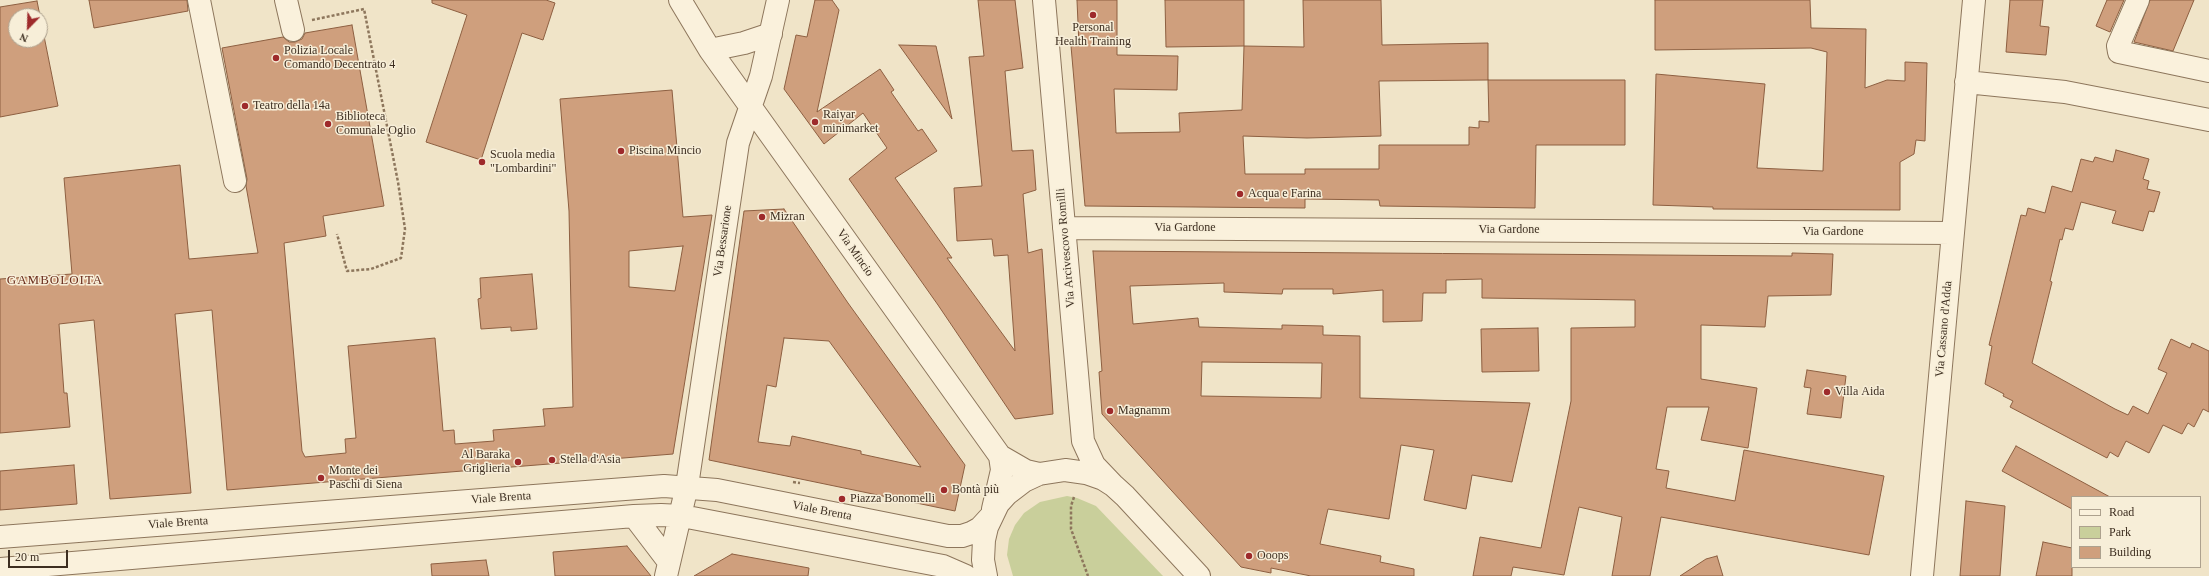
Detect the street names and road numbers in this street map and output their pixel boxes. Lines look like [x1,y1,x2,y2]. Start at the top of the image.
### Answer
street label: Via Arcivescovo Romilli [1054,188,1078,308]
street label: Via Bessarione [711,204,735,278]
street label: Via Gardone [1155,221,1215,235]
street label: Via Gardone [1479,223,1539,237]
street label: Via Gardone [1803,225,1863,239]
street label: Via Mincio [834,227,876,279]
street label: Via Cassano d'Adda [1933,280,1955,378]
street label: Viale Brenta [470,489,532,507]
street label: Viale Brenta [791,498,853,524]
street label: Viale Brenta [147,514,209,532]

